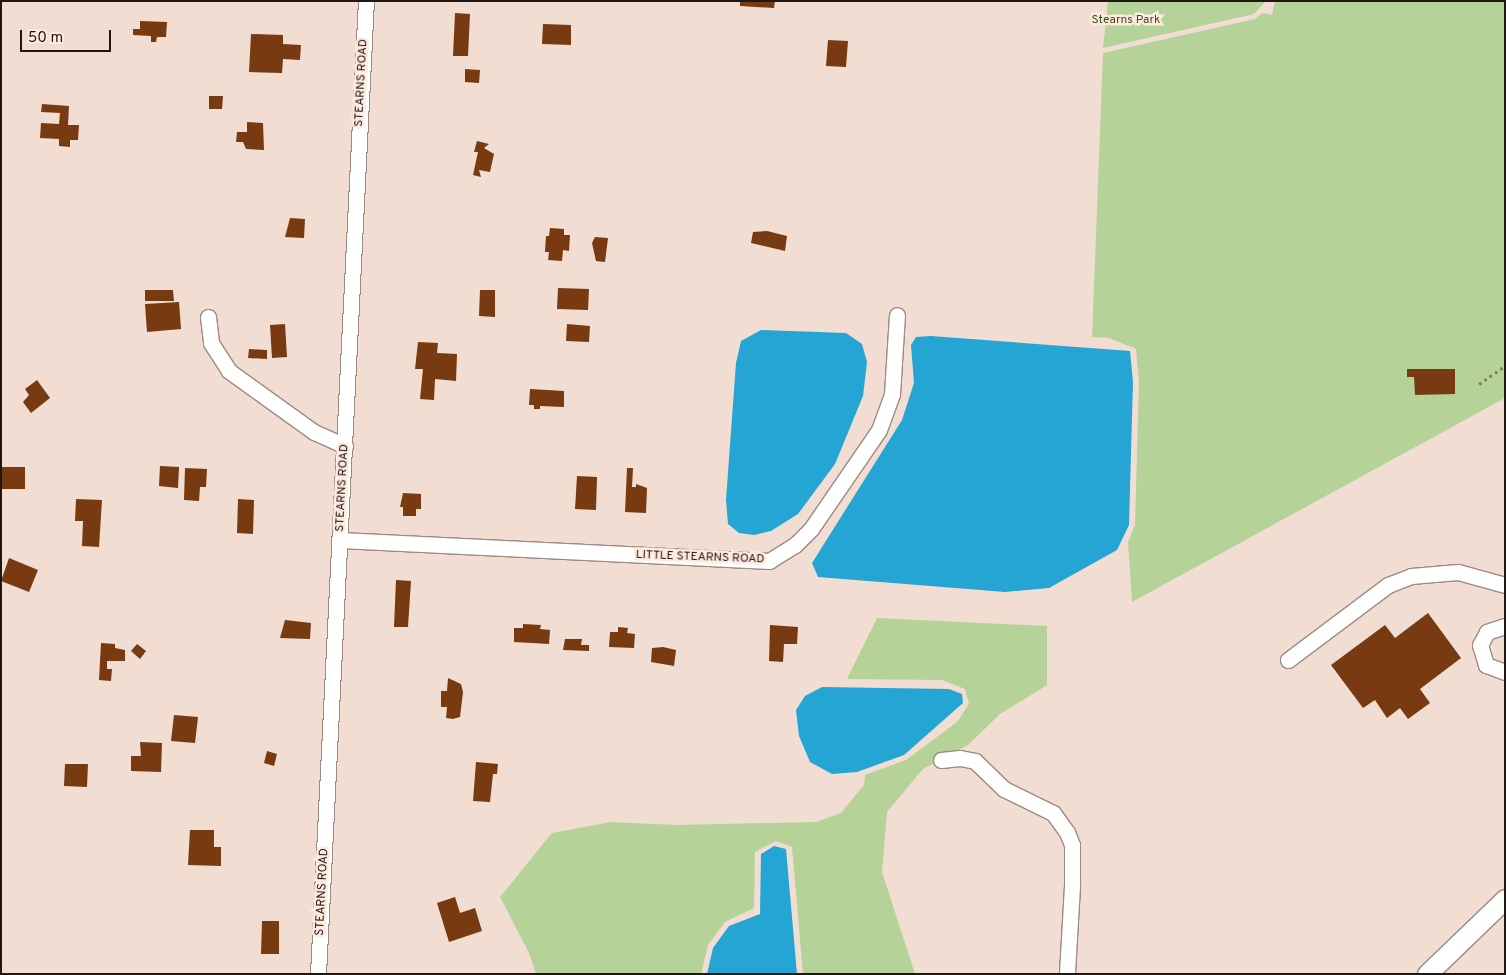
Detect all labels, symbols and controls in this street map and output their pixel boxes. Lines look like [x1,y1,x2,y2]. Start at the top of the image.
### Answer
park label: Stearns Park [1092,14,1160,28]
scale bar [22,20,114,52]
text: 50 m [28,29,63,48]
street label: STEARNS ROAD [353,39,371,127]
street label: STEARNS ROAD [334,444,352,532]
street label: LITTLE STEARNS ROAD [635,549,765,567]
street label: STEARNS ROAD [314,848,332,936]

